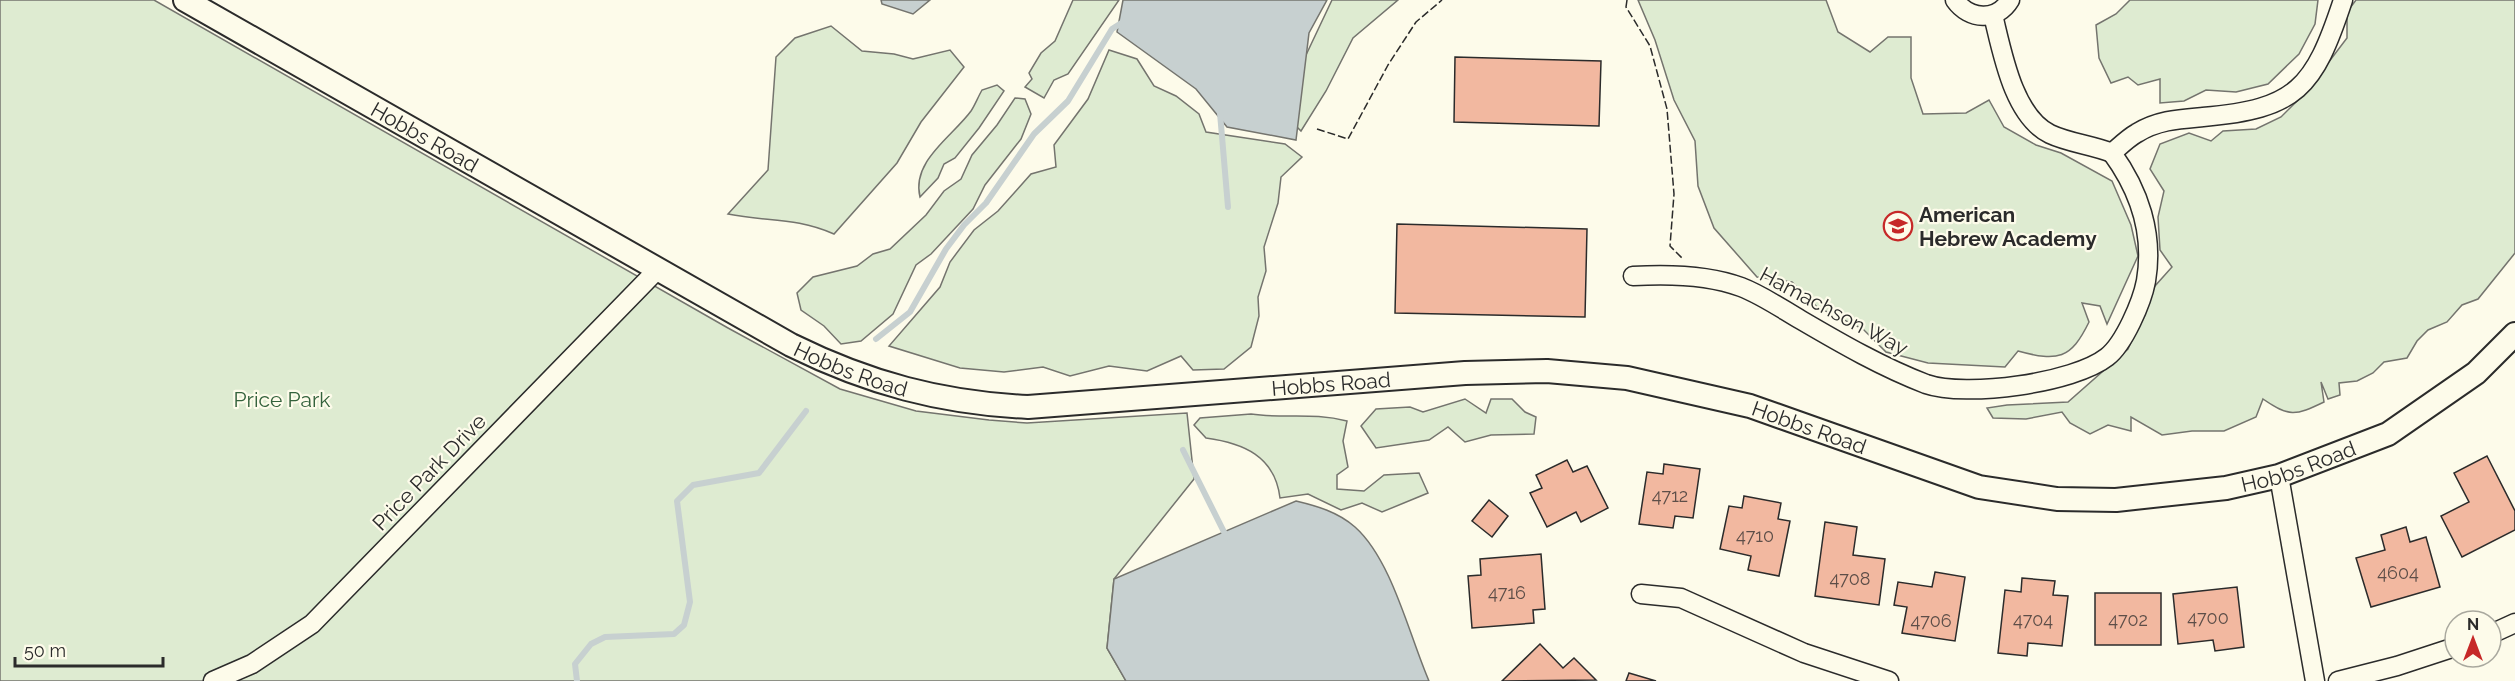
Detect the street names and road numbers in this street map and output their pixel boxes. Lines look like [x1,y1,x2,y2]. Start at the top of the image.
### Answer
street label: Hobbs Road [367,96,483,177]
street label: Hamachson Way [1756,261,1912,361]
street label: Hobbs Road [790,336,911,401]
street label: Hobbs Road [1270,366,1392,401]
street label: Hobbs Road [1749,395,1870,459]
street label: Price Park Drive [367,408,491,536]
street label: Hobbs Road [2239,435,2359,497]

